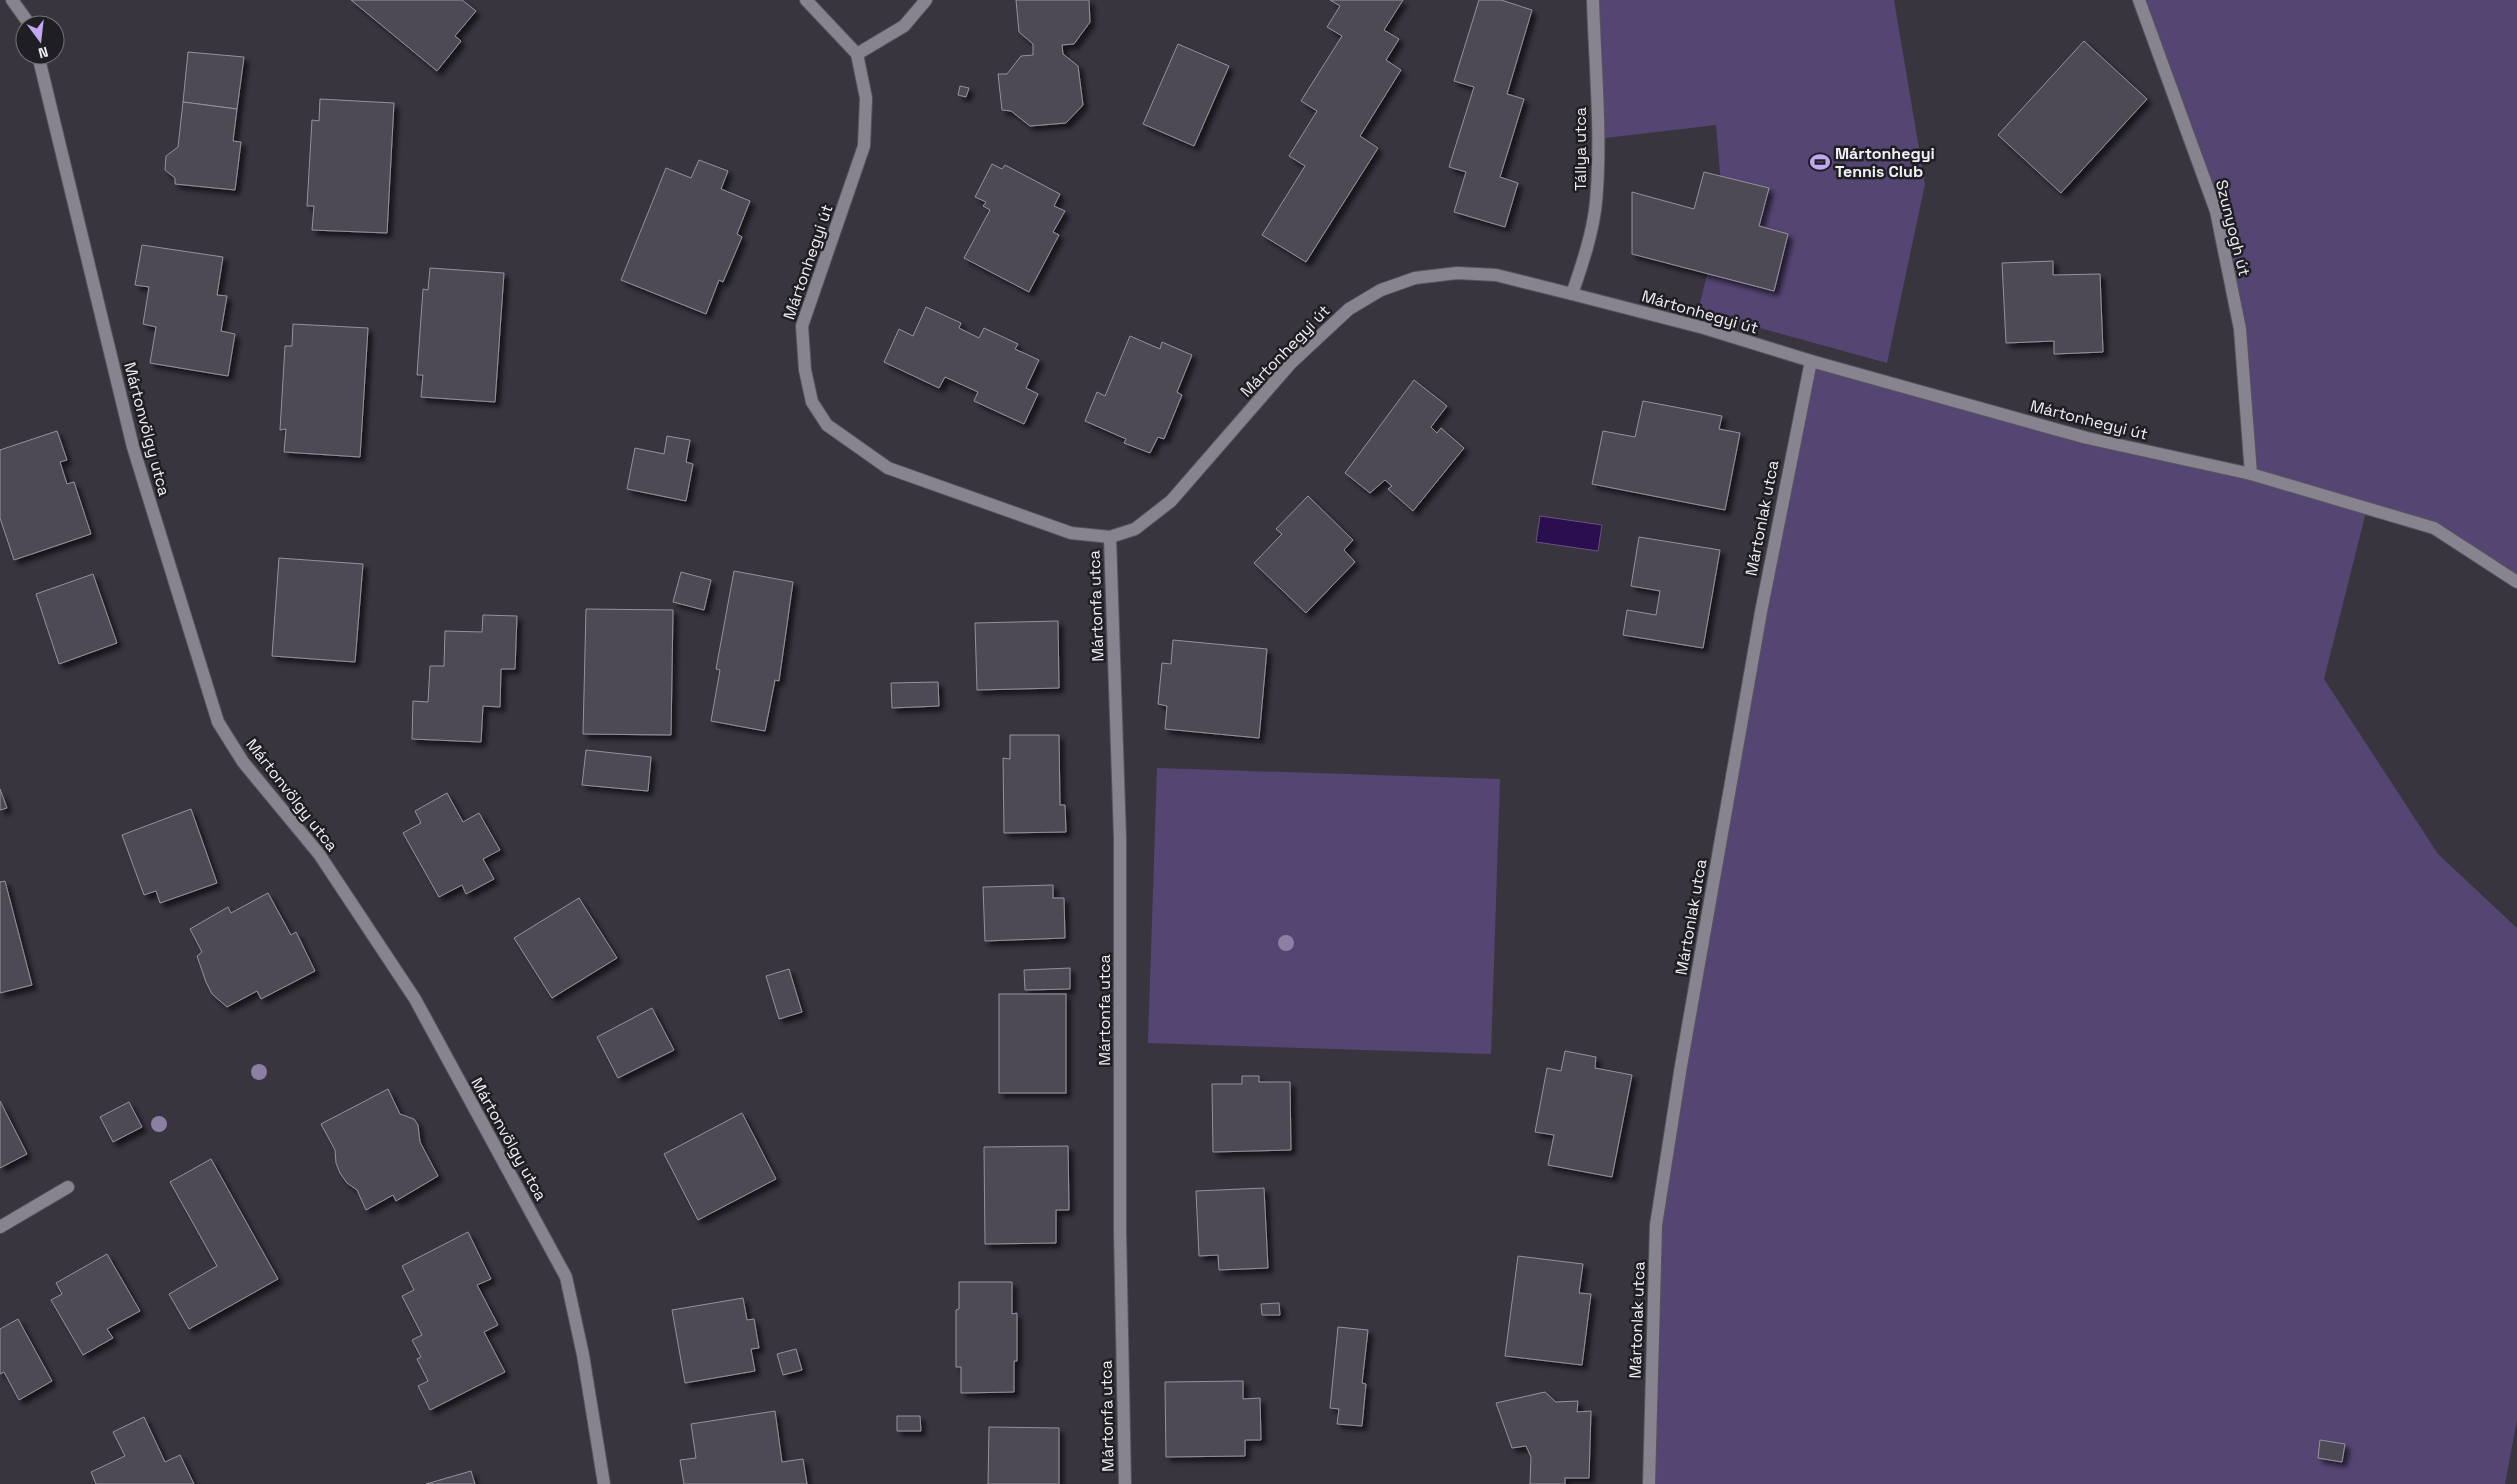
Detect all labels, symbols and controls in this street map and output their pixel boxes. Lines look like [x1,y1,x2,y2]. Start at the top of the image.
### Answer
north arrow [15,15,65,65]
text: N [36,43,50,62]
street label: Tállya utca [1570,107,1591,191]
place label: Mártonhegyi Tennis Club [1835,143,1935,182]
sports icon: Mártonhegyi Tennis Club [1809,151,1831,173]
street label: Szunyogh út [2211,178,2255,278]
street label: Mártonhegyi út [778,202,838,322]
street label: Mártonhegyi út [1639,285,1761,339]
street label: Mártonhegyi út [1236,300,1334,402]
street label: Mártonvölgy utca [119,360,175,498]
street label: Mártonhegyi út [2028,395,2150,445]
street label: Mártonlak utca [1741,458,1783,578]
street label: Mártonfa utca [1084,550,1108,662]
street label: Mártonvölgy utca [241,734,343,856]
street label: Mártonlak utca [1670,857,1712,977]
street label: Mártonfa utca [1094,954,1115,1066]
street label: Mártonvölgy utca [466,1074,552,1204]
street label: Mártonlak utca [1624,1261,1650,1379]
street label: Mártonfa utca [1096,1360,1118,1472]

